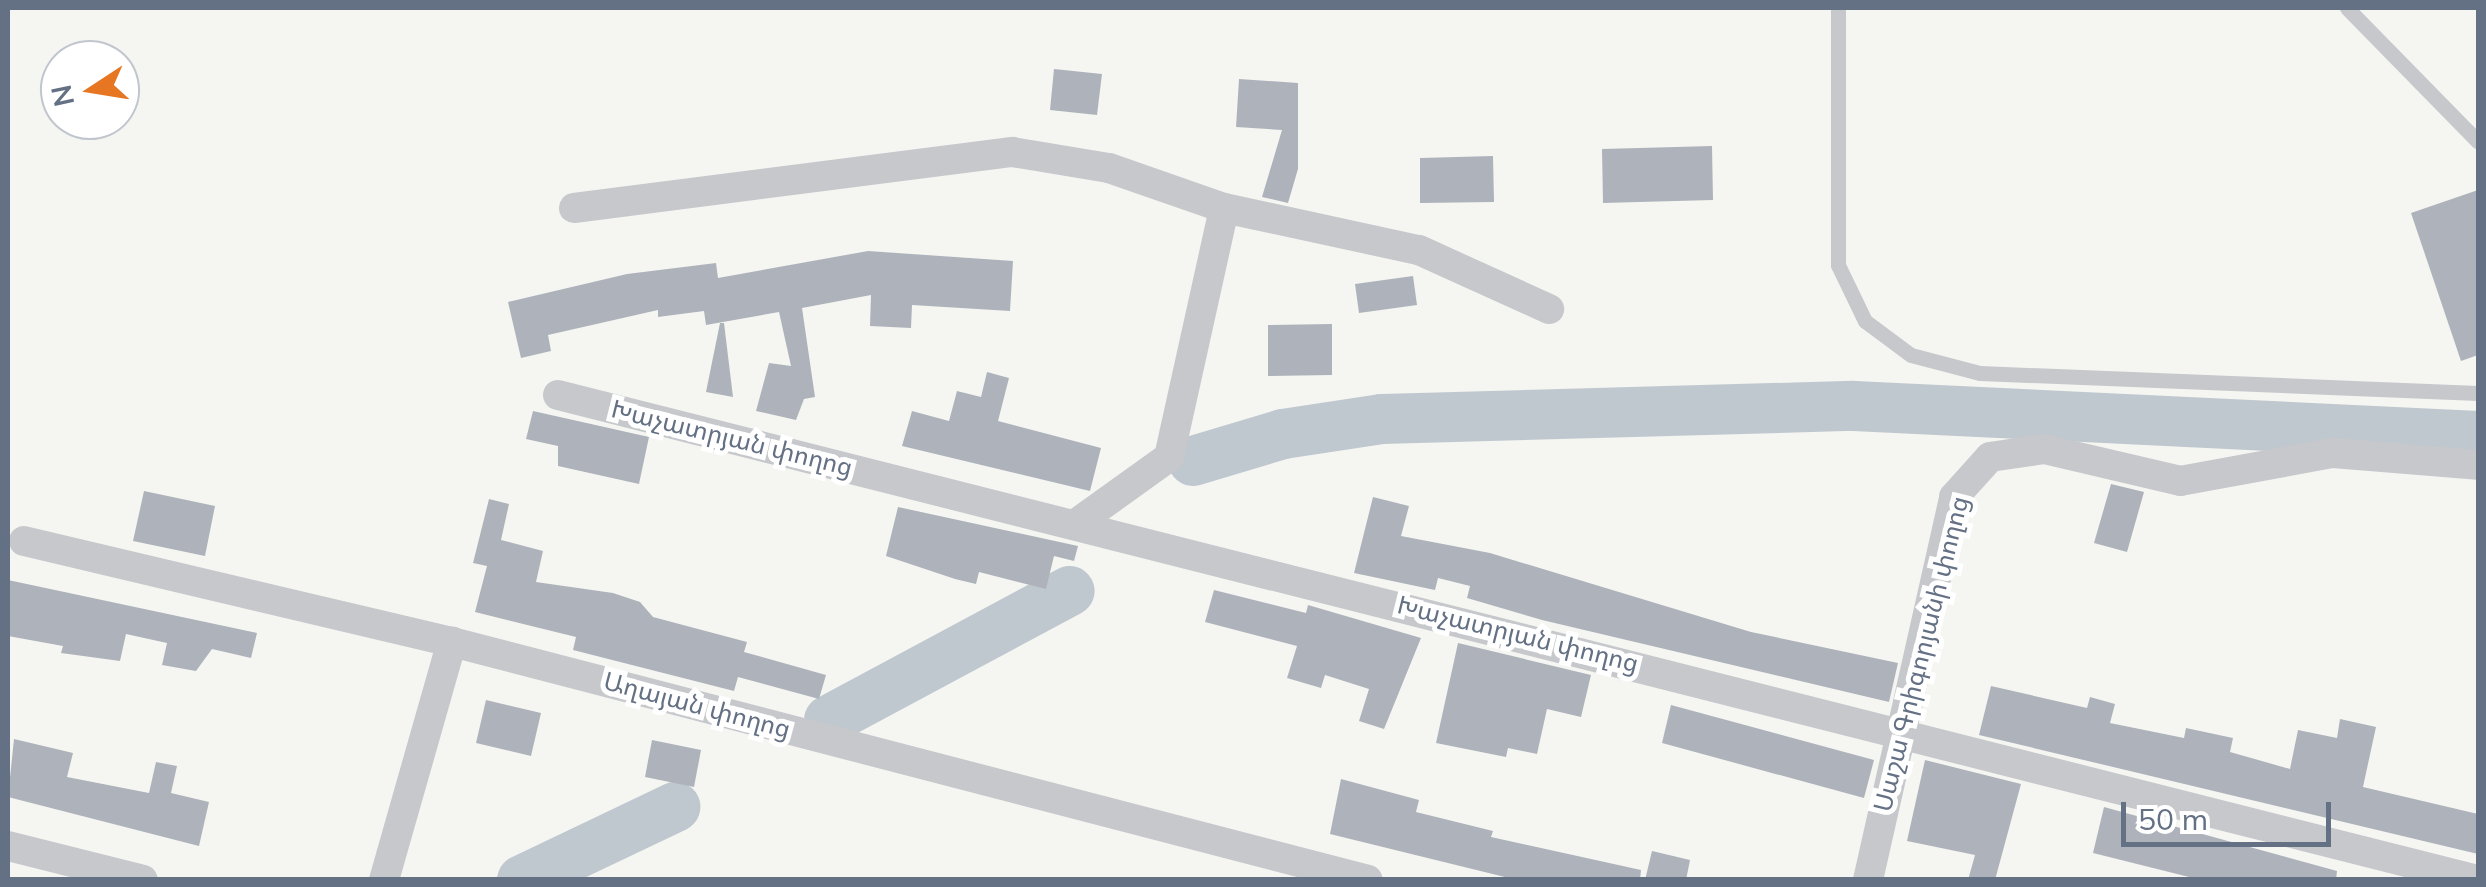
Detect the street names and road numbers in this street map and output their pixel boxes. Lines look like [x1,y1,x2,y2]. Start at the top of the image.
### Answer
street label: Խաչատրյան փողոց [608,394,856,482]
street label: Սաշա Գրիգորյանի փողոց [1867,493,1975,815]
street label: Խաչատրյան փողոց [1394,590,1642,678]
street label: Աղայան փողոց [600,666,794,744]

